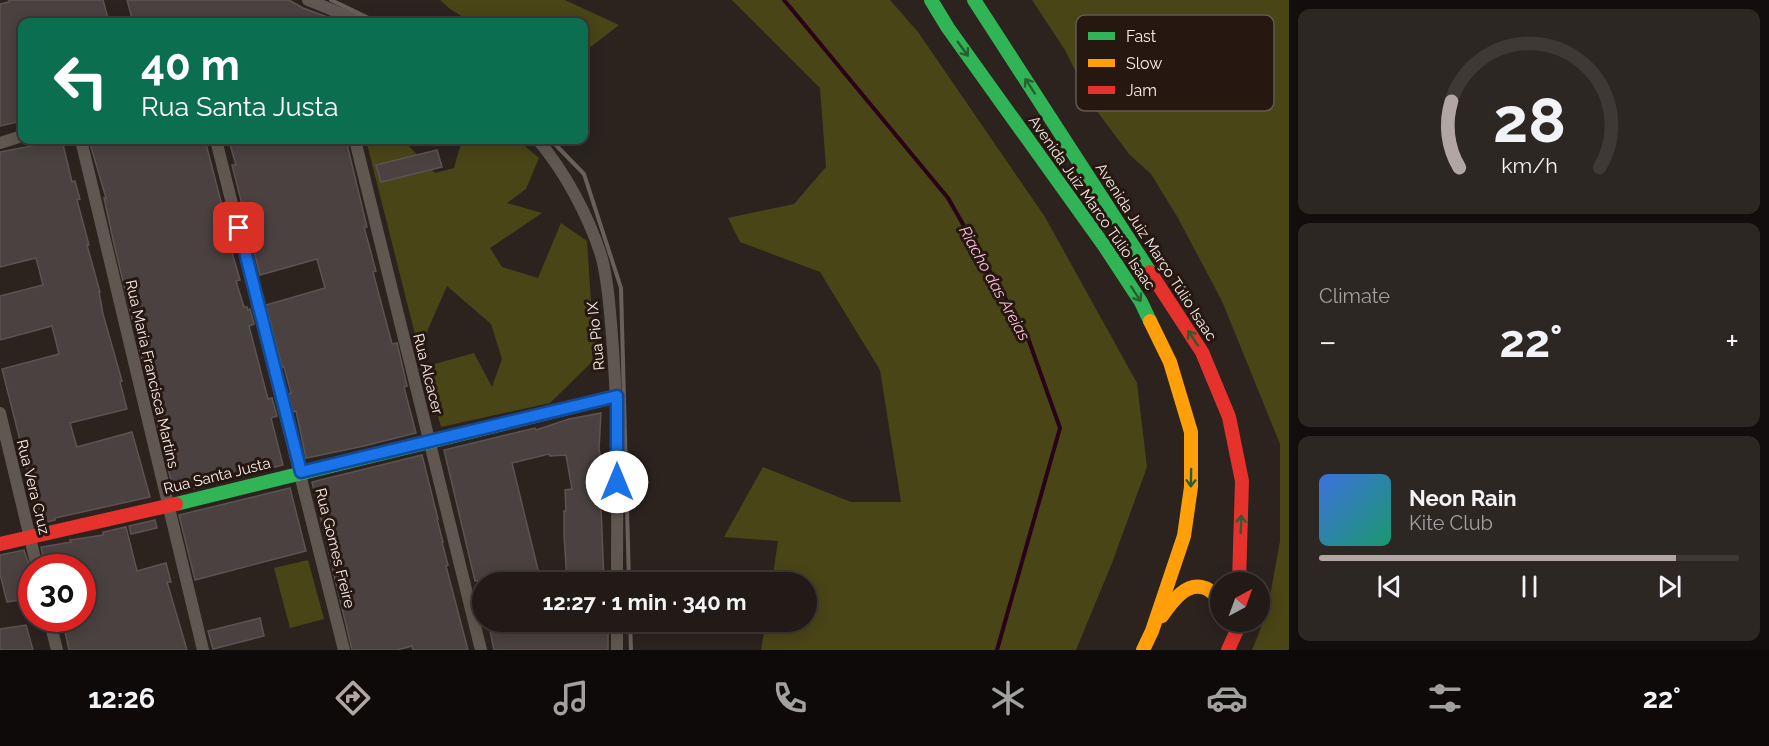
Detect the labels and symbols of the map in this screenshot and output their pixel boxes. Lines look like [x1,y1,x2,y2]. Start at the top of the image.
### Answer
legend [1076,15,1274,111]
text: Fast [1126,27,1157,46]
one-way arrow [957,40,969,56]
text: Slow [1126,54,1162,73]
one-way arrow [1024,78,1036,95]
text: Jam [1126,81,1157,100]
street label: Avenida Juiz Marco Túlio Isaac [1025,112,1159,294]
street label: Avenida Juiz Março Túlio Isaac [1092,160,1220,344]
pin [213,202,264,253]
water label: Riacho das Areias [955,223,1034,344]
street label: Rua Maria Francisca Martins [122,278,182,470]
one-way arrow [1130,285,1142,302]
street label: Rua Pio IX [583,300,609,371]
one-way arrow [1187,330,1199,347]
street label: Rua Alcacer [409,332,447,417]
street label: Rua Vera Cruz [13,438,53,536]
position arrow [585,450,649,514]
street label: Rua Santa Justa [162,454,272,498]
one-way arrow [1185,467,1196,487]
street label: Rua Gomes Freire [311,486,359,610]
one-way arrow [1235,514,1246,534]
speed limit sign: 30 [18,554,96,632]
north arrow [1210,572,1270,632]

